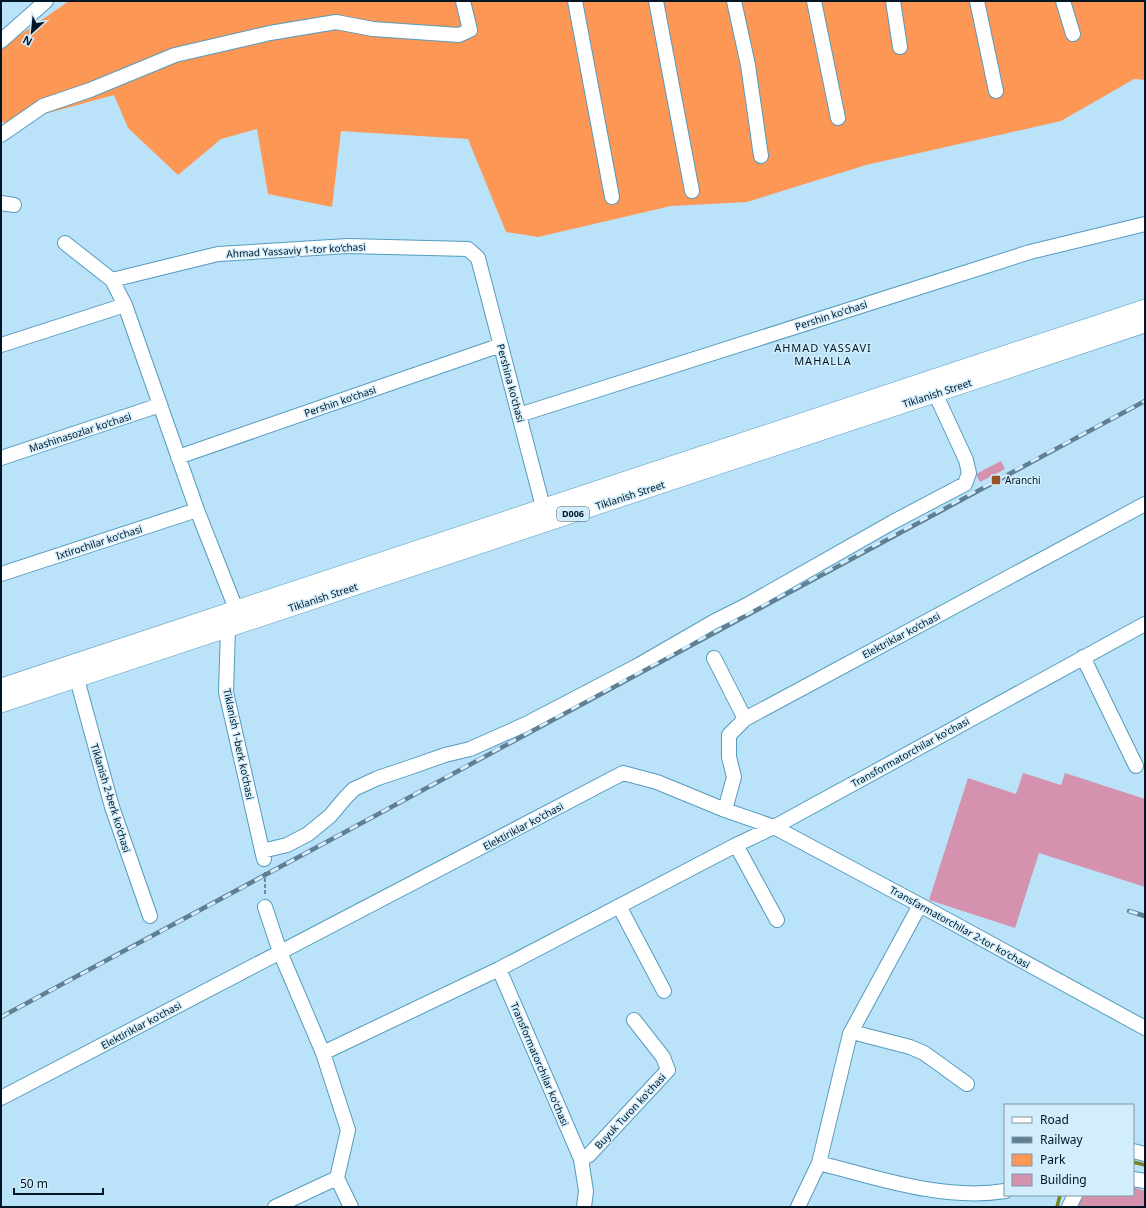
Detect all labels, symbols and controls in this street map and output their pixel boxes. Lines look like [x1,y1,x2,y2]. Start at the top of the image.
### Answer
north arrow [12,12,52,52]
text: N [20,33,35,50]
street label: Ahmad Yassaviy 1-tor ko‘chasi [226,239,366,261]
street label: Pershin ko'chasi [793,297,869,333]
district label: AHMAD YASSAVI MAHALLA [774,340,872,368]
street label: Pershina ko'chasi [494,342,528,424]
street label: Tiklanish Street [901,375,974,411]
street label: Pershin ko'chasi [302,382,378,420]
street label: Mashinasozlar ko‘chasi [27,409,133,455]
place label: Aranchi [1005,473,1041,487]
marker: Aranchi [990,474,1002,486]
street label: Tiklanish Street [594,477,667,513]
road number: D006 [557,507,589,521]
street label: Ixtirochilar ko‘chasi [54,521,144,563]
street label: Tiklanish Street [287,579,360,615]
street label: Elektriklar ko‘chasi [860,609,942,661]
street label: Tiklanish 1-berk ko‘chasi [220,687,258,801]
street label: Transformatorchilar ko'chasi [848,714,972,790]
street label: Tiklanish 2-berk ko‘chasi [88,742,134,854]
street label: Elektiriklar ko'chasi [480,799,566,853]
street label: Transfarmatorchilar 2-tor koʻchasi [887,883,1033,971]
street label: Elektiriklar ko'chasi [98,998,184,1052]
street label: Transformatorchilar ko'chasi [508,1000,572,1128]
street label: Buyuk Turon ko'chasi [591,1070,669,1152]
legend [1004,1104,1134,1196]
text: Road [1040,1111,1069,1128]
text: Railway [1040,1131,1084,1148]
text: Park [1040,1151,1066,1168]
scale bar [14,1170,103,1196]
text: Building [1040,1171,1087,1188]
text: 50 m [20,1175,48,1192]

